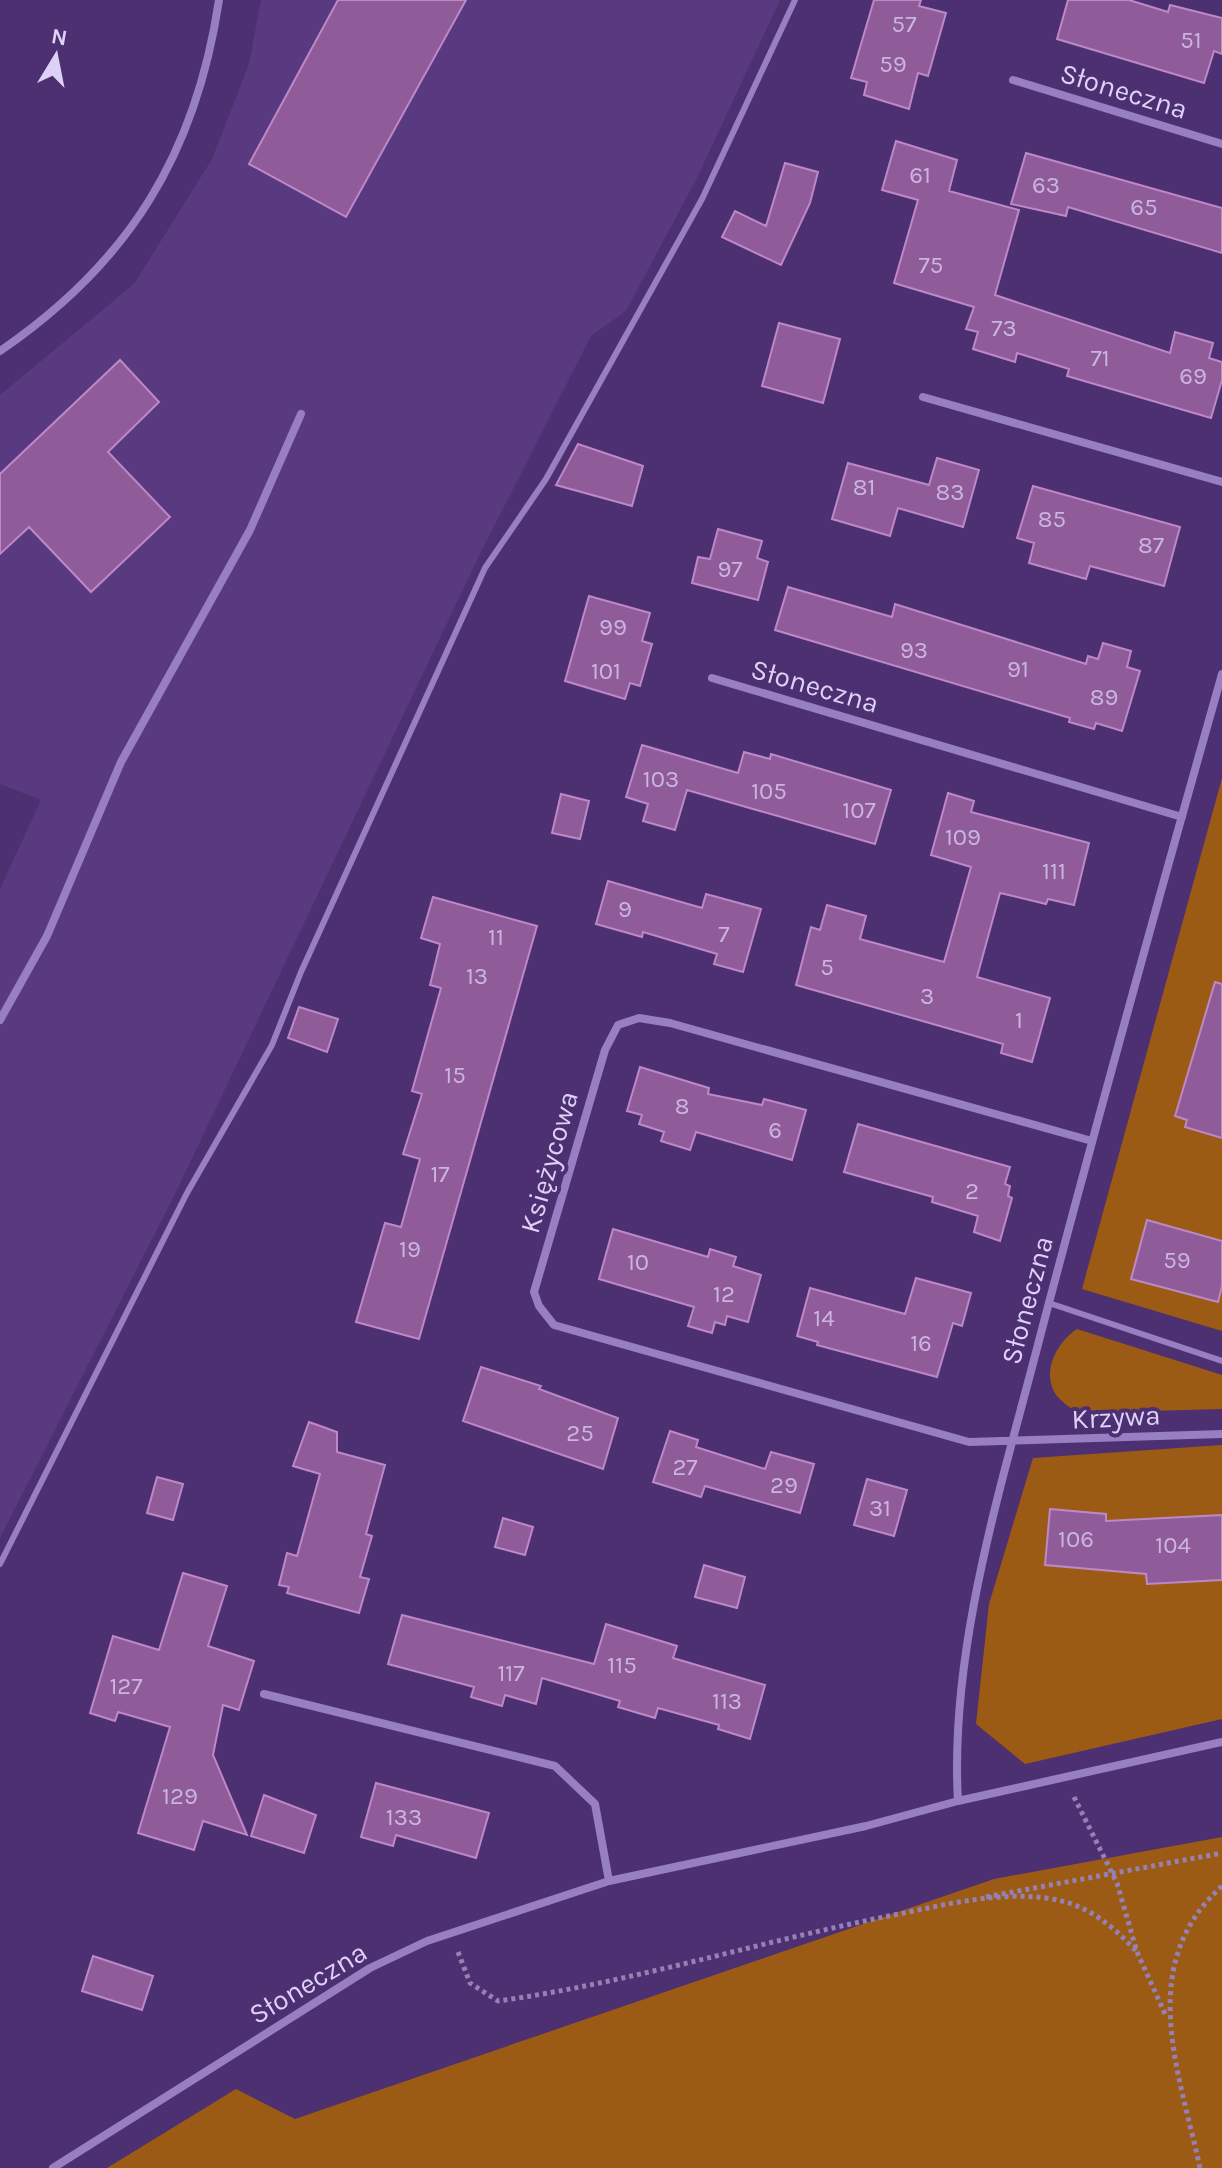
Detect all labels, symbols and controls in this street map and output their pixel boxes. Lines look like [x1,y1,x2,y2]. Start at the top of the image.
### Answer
house number: 57 [892,10,916,38]
north arrow [16,16,96,96]
text: N [49,23,69,51]
house number: 51 [1180,26,1202,54]
house number: 59 [879,50,907,78]
street label: Słoneczna [1056,56,1192,126]
house number: 61 [909,161,931,189]
house number: 63 [1032,171,1060,199]
house number: 65 [1130,193,1158,221]
house number: 75 [919,251,943,279]
house number: 73 [991,314,1017,342]
house number: 71 [1090,344,1110,372]
house number: 69 [1179,362,1207,390]
house number: 81 [853,473,875,501]
house number: 83 [936,478,964,506]
house number: 85 [1038,505,1066,533]
house number: 87 [1138,531,1164,559]
house number: 97 [717,555,743,583]
house number: 99 [599,613,627,641]
house number: 93 [900,636,928,664]
street label: Słoneczna [747,652,883,720]
house number: 91 [1007,655,1029,683]
house number: 101 [591,657,621,685]
house number: 89 [1090,683,1118,711]
house number: 103 [643,765,679,793]
house number: 105 [751,777,787,805]
house number: 107 [842,796,876,824]
house number: 109 [945,823,981,851]
house number: 111 [1042,857,1066,885]
house number: 9 [618,895,632,923]
house number: 7 [718,920,730,948]
house number: 11 [488,923,504,951]
house number: 5 [820,953,834,981]
house number: 13 [466,962,488,990]
house number: 3 [920,982,934,1010]
house number: 1 [1015,1006,1023,1034]
house number: 15 [444,1061,466,1089]
street label: Księżycowa [513,1087,585,1237]
house number: 8 [675,1092,689,1120]
house number: 6 [768,1116,782,1144]
house number: 17 [430,1160,450,1188]
house number: 2 [965,1177,979,1205]
street label: Słoneczna [994,1232,1060,1368]
house number: 19 [399,1235,421,1263]
house number: 59 [1163,1246,1191,1274]
house number: 10 [627,1248,649,1276]
house number: 12 [713,1280,735,1308]
house number: 14 [813,1304,835,1332]
house number: 16 [910,1329,932,1357]
street label: Krzywa [1071,1398,1161,1436]
house number: 25 [566,1419,594,1447]
house number: 27 [672,1453,698,1481]
house number: 29 [770,1471,798,1499]
house number: 31 [869,1494,891,1522]
house number: 106 [1058,1525,1094,1553]
house number: 104 [1155,1531,1191,1559]
house number: 115 [607,1651,637,1679]
house number: 117 [497,1659,525,1687]
house number: 127 [109,1672,143,1700]
house number: 113 [712,1687,742,1715]
house number: 129 [162,1782,198,1810]
house number: 133 [386,1803,422,1831]
street label: Słoneczna [243,1935,373,2031]

